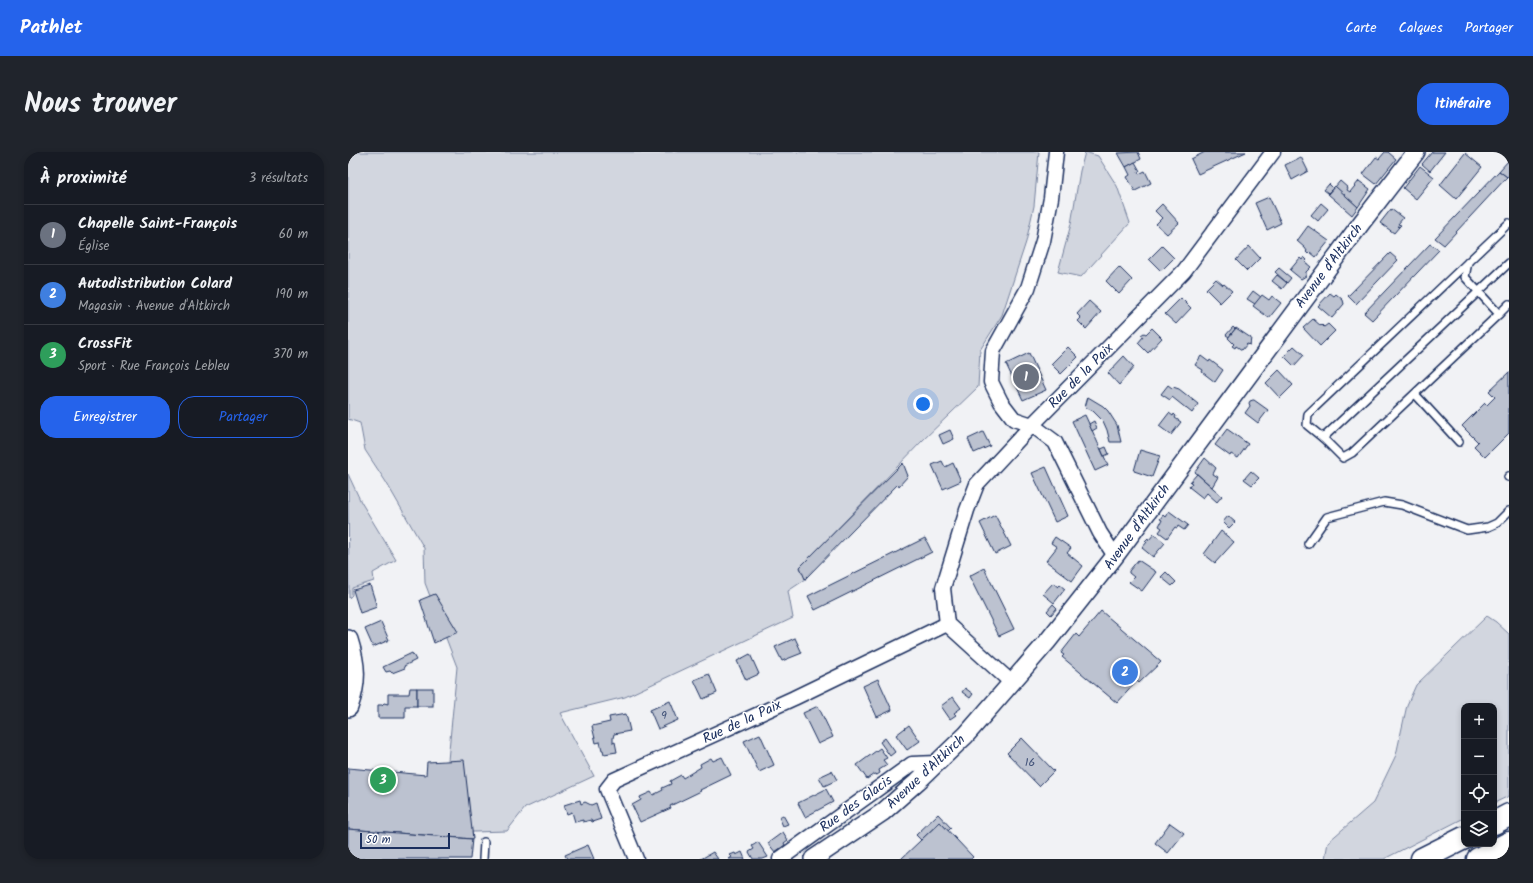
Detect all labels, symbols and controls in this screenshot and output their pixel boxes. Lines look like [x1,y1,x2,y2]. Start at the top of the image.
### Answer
text: Pathlet [20,13,82,43]
text: Carte [1345,17,1377,39]
text: Calques [1399,17,1443,39]
text: Partager [1465,17,1513,39]
text: Nous trouver [24,82,177,127]
button: Itinéraire [1417,83,1509,125]
text: À proximité [40,165,127,192]
text: 3 résultats [249,168,308,189]
text: Chapelle Saint-François [78,212,237,236]
street label: Avenue d'Altkirch [1290,219,1368,313]
text: 1 [51,224,55,245]
text: 60 m [279,224,308,245]
text: Église [78,236,109,257]
text: Autodistribution Colard [78,272,232,296]
text: 2 [49,284,57,305]
text: 190 m [276,284,308,305]
text: Magasin · Avenue d'Altkirch [78,296,230,317]
text: CrossFit [78,332,132,356]
street label: Rue de la Paix [1043,338,1119,414]
text: 3 [49,344,57,365]
text: 370 m [273,344,308,365]
text: Sport · Rue François Lebleu [78,356,230,377]
pin: 1 [1013,362,1039,392]
your location [913,394,933,414]
button: Enregistrer [40,396,170,438]
button: Partager [178,396,308,438]
street label: Avenue d'Altkirch [1098,479,1176,575]
pin: 2 [1112,657,1138,687]
street label: Rue de la Paix [699,694,786,750]
map controls [1461,703,1497,847]
button: + [1461,703,1497,739]
house number: 9 [661,706,667,725]
street label: Avenue d'Altkirch [881,729,971,815]
button: − [1461,739,1497,775]
house number: 16 [1025,753,1035,772]
pin: 3 [370,765,396,795]
street label: Rue des Glacis [815,770,897,838]
button: locate [1461,775,1497,811]
button: layers [1461,811,1497,847]
scale bar [360,831,450,850]
text: 50 m [366,831,391,849]

